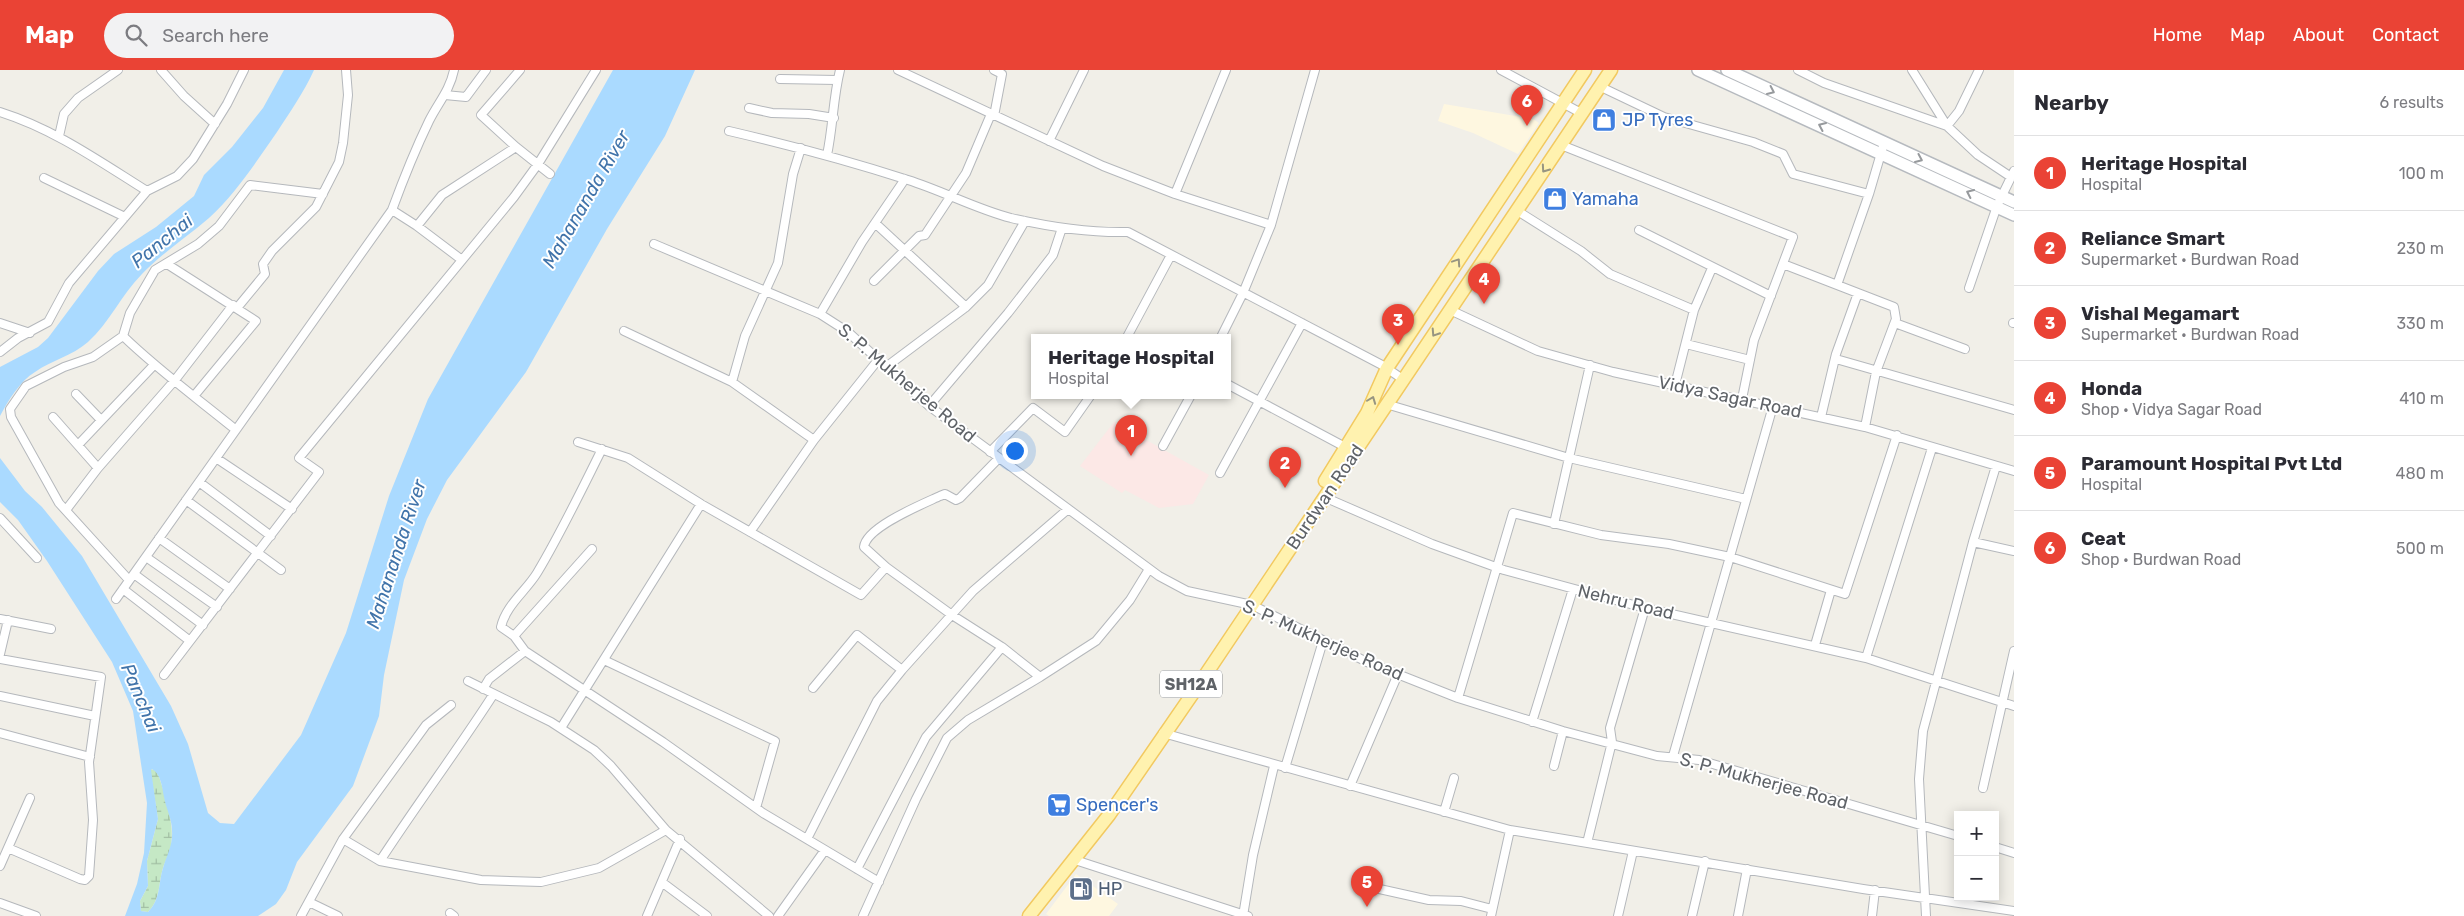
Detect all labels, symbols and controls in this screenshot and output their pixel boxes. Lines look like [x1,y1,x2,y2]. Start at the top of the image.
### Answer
search box [104,13,454,58]
text: Map [25,21,74,49]
icon: search [122,21,150,49]
text: Search here [162,24,269,47]
text: Home [2153,24,2202,46]
text: Map [2230,24,2265,46]
text: About [2293,24,2344,46]
text: Contact [2372,24,2439,46]
pin: 6 [1511,85,1543,126]
one-way arrow [1766,85,1775,95]
text: Nearby [2034,90,2109,115]
text: 6 results [2379,93,2444,112]
shop icon: JP Tyres [1591,107,1617,133]
place label: JP Tyres [1622,109,1693,131]
one-way arrow [1818,122,1827,132]
water label: Mahananda River [537,125,635,272]
one-way arrow [1914,152,1923,163]
text: Heritage Hospital [2081,152,2247,175]
one-way arrow [1542,163,1551,172]
text: 1 [2046,164,2054,183]
text: 100 m [2399,164,2444,183]
text: Hospital [2081,175,2142,194]
shop icon: Yamaha [1542,186,1568,212]
place label: Yamaha [1572,188,1639,210]
one-way arrow [1966,189,1975,200]
water label: Panchai [127,209,198,273]
text: Reliance Smart [2081,227,2225,250]
text: 2 [2045,239,2055,258]
text: 230 m [2397,239,2444,258]
text: Supermarket · Burdwan Road [2081,250,2299,269]
one-way arrow [1451,258,1461,267]
pin: 4 [1468,263,1500,304]
text: Vishal Megamart [2081,302,2239,325]
pin: 3 [1382,304,1414,345]
text: 3 [2045,314,2055,333]
text: 330 m [2396,314,2444,333]
street label: S. P. Mukherjee Road [833,319,981,447]
text: Supermarket · Burdwan Road [2081,325,2299,344]
one-way arrow [1432,327,1441,336]
popup [1031,334,1231,399]
text: Heritage Hospital [1048,346,1214,369]
text: Hospital [1048,369,1109,388]
street label: Vidya Sagar Road [1656,371,1804,423]
text: Honda [2081,377,2142,400]
text: 4 [2045,389,2055,408]
text: 410 m [2399,389,2444,408]
one-way arrow [1366,396,1376,405]
text: Shop · Vidya Sagar Road [2081,400,2262,419]
pin: 1 [1115,415,1147,456]
your location [1002,438,1028,464]
street label: Burdwan Road [1282,440,1368,554]
pin: 2 [1269,447,1301,488]
text: Paramount Hospital Pvt Ltd [2081,452,2342,475]
text: 5 [2045,464,2055,483]
text: 480 m [2396,464,2444,483]
text: Hospital [2081,475,2142,494]
water label: Mahananda River [361,476,431,631]
text: Ceat [2081,527,2126,550]
text: 6 [2045,539,2055,558]
text: 500 m [2396,539,2444,558]
text: Shop · Burdwan Road [2081,550,2241,569]
street label: Nehru Road [1576,579,1676,625]
street label: S. P. Mukherjee Road [1239,595,1407,685]
water label: Panchai [116,660,166,736]
road number: SH12A [1160,670,1222,698]
street label: S. P. Mukherjee Road [1677,748,1851,814]
supermarket icon: Spencer's [1046,792,1072,818]
place label: Spencer's [1076,794,1159,816]
map controls [1954,811,1999,901]
button: + [1954,811,1999,856]
button: − [1954,856,1999,901]
pin: 5 [1351,866,1383,907]
fuel station icon: HP [1068,876,1094,902]
place label: HP [1098,878,1122,900]

